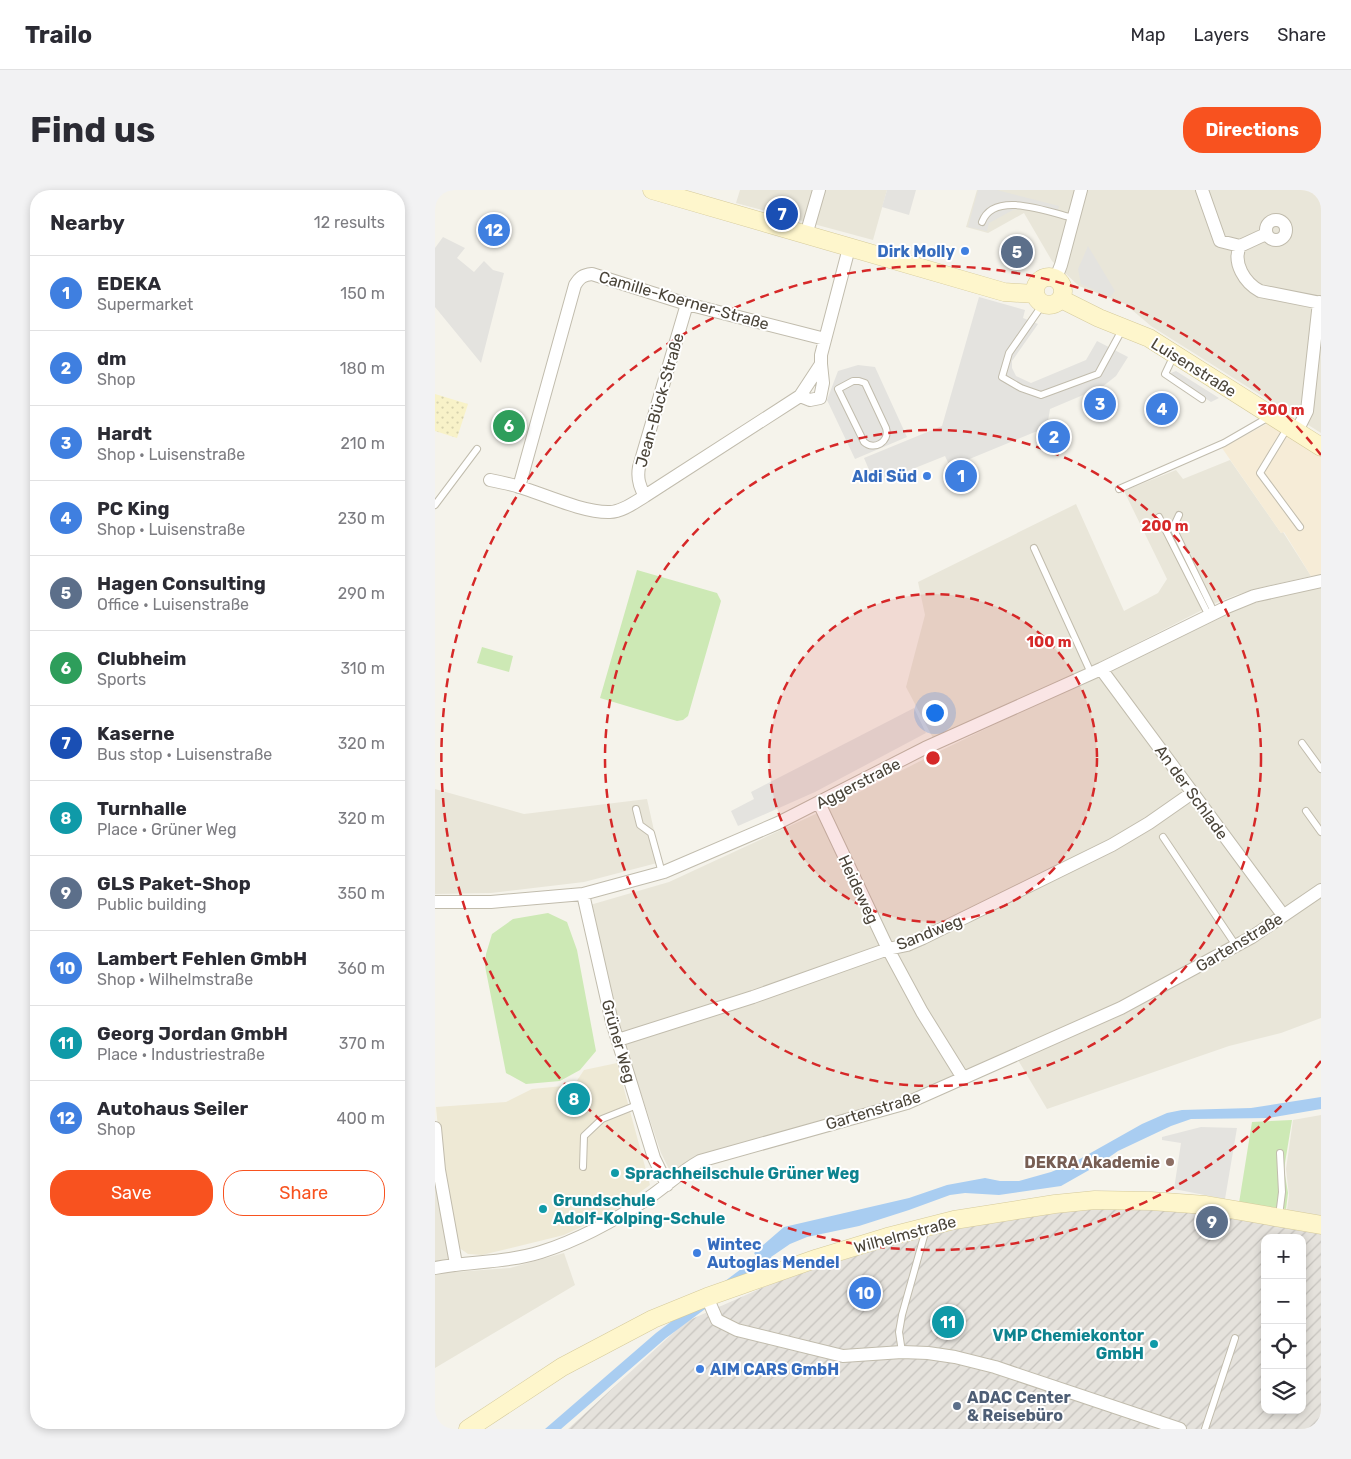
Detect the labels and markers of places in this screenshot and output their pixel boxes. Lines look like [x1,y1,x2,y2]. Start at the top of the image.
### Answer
pin: 7 [766,195,798,233]
pin: 12 [478,211,510,249]
pin: 5 [1001,233,1033,271]
place label: Dirk Molly [877,242,955,261]
marker: Dirk Molly [959,245,971,257]
pin: 3 [1084,385,1116,423]
pin: 4 [1146,390,1178,428]
pin: 6 [493,407,525,445]
pin: 2 [1038,418,1070,456]
pin: 1 [945,457,977,495]
place label: Aldi Süd [852,467,917,486]
marker: Aldi Süd [921,470,933,482]
centre of rings [924,749,942,767]
pin: 8 [558,1080,590,1118]
place label: DEKRA Akademie [1024,1153,1160,1172]
marker: DEKRA Akademie [1164,1156,1176,1168]
place label: Sprachheilschule Grüner Weg [625,1164,859,1183]
marker: Sprachheilschule Grüner Weg [609,1167,621,1179]
place label: Grundschule Adolf-Kolping-Schule [553,1191,725,1228]
marker: Grundschule Adolf-Kolping-Schule [537,1203,549,1215]
pin: 9 [1196,1203,1228,1241]
place label: Wintec Autoglas Mendel [707,1235,840,1272]
marker: Wintec Autoglas Mendel [691,1247,703,1259]
pin: 10 [849,1274,881,1312]
pin: 11 [932,1303,964,1341]
place label: VMP Chemiekontor GmbH [992,1326,1145,1363]
marker: VMP Chemiekontor GmbH [1148,1338,1160,1350]
place label: AIM CARS GmbH [710,1360,839,1379]
marker: AIM CARS GmbH [694,1363,706,1375]
place label: ADAC Center & Reisebüro [967,1388,1071,1425]
marker: ADAC Center & Reisebüro [951,1400,963,1412]

